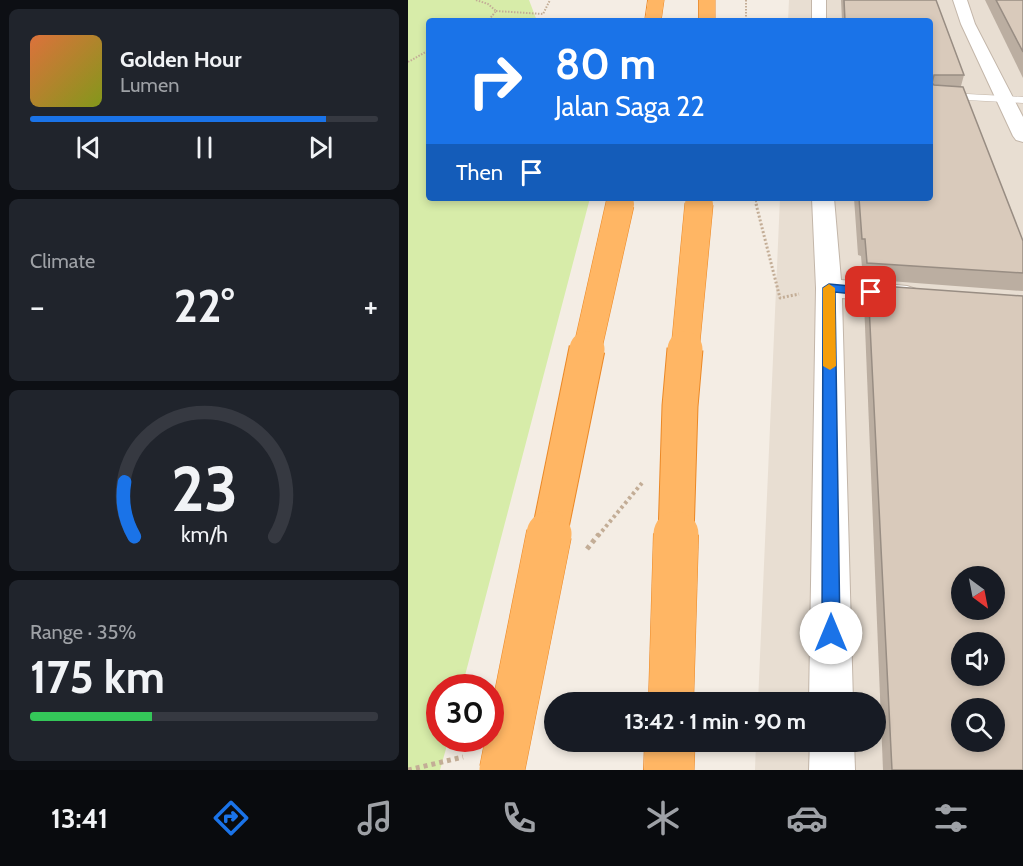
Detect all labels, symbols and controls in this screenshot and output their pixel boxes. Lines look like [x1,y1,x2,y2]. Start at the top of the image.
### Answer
text: 80 m [555,38,656,90]
icon: right [456,42,534,120]
text: Golden Hour [120,46,241,73]
text: Lumen [120,73,179,97]
text: Jalan Saga 22 [555,90,705,123]
icon: previous [72,131,105,164]
icon: pause [188,131,221,164]
icon: next [304,131,337,164]
icon: arrive [515,156,548,189]
text: Then [456,159,503,186]
text: Climate [30,249,95,273]
pin [845,266,896,317]
icon: arrive [854,275,887,308]
text: 22° [174,279,234,333]
text: − [30,286,45,326]
text: + [363,286,378,326]
text: 23 [171,451,237,527]
text: km/h [181,522,227,548]
north arrow [951,566,1005,620]
map controls [951,566,1005,752]
position arrow [799,601,863,665]
text: Range · 35% [30,620,136,644]
button: sound [951,632,1005,686]
text: 175 km [30,650,165,704]
speed limit sign: 30 [426,674,504,752]
button: search [951,698,1005,752]
text: 13:42 · 1 min · 90 m [624,708,806,735]
icon: directions [210,797,252,839]
icon: music [354,797,396,839]
icon: phone [498,797,540,839]
icon: climate [642,797,684,839]
icon: car [786,797,828,839]
icon: filters [930,797,972,839]
text: 13:41 [51,802,108,835]

